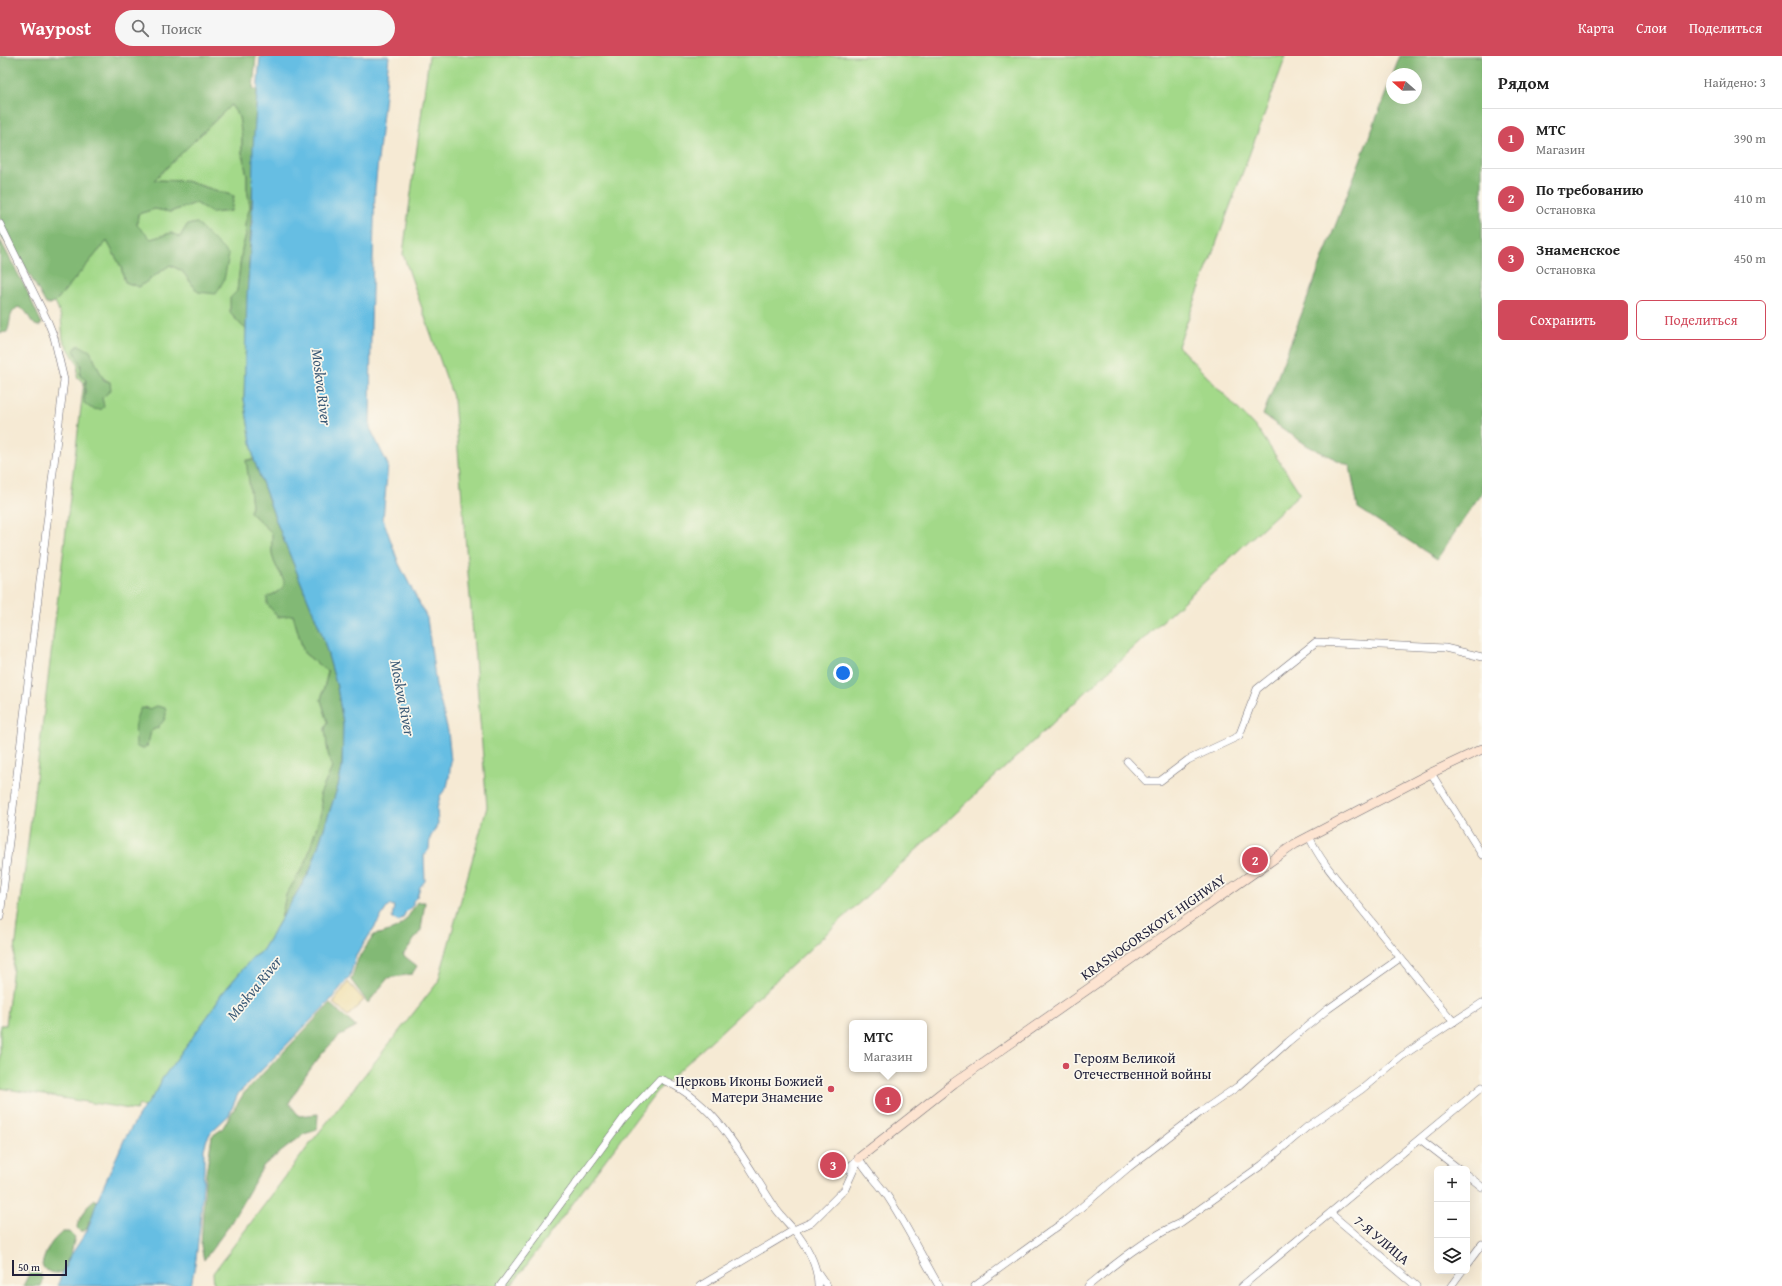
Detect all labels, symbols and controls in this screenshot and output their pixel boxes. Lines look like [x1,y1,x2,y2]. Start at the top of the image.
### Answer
search box [115,10,395,46]
text: Waypost [20,14,91,42]
icon: search [129,17,151,39]
text: Поиск [161,18,202,39]
text: Карта [1578,18,1614,38]
text: Слои [1636,18,1667,38]
text: Поделиться [1689,18,1762,38]
north arrow [1386,68,1422,104]
text: Рядом [1498,70,1549,95]
text: Найдено: 3 [1704,73,1766,92]
text: МТС [1536,119,1566,140]
text: 1 [1508,129,1514,148]
text: 390 m [1734,129,1766,148]
text: Магазин [1536,140,1585,159]
text: По требованию [1536,179,1644,200]
text: 2 [1508,189,1514,208]
text: 410 m [1734,189,1766,208]
text: Остановка [1536,200,1596,219]
text: Знаменское [1536,239,1620,260]
text: 3 [1508,249,1514,268]
text: 450 m [1734,249,1766,268]
text: Остановка [1536,260,1596,279]
button: Сохранить [1498,300,1628,340]
button: Поделиться [1636,300,1766,340]
water label: Moskva River [307,348,337,427]
water label: Moskva River [385,658,421,738]
your location [833,663,853,683]
pin: 2 [1242,845,1268,875]
street label: KRASNOGORSKOYE HIGHWAY [1076,869,1230,985]
water label: Moskva River [222,951,287,1024]
popup [849,1020,927,1072]
text: МТС [864,1026,893,1047]
text: Магазин [864,1047,913,1066]
place label: Героям Великой Отечественной войны [1074,1048,1211,1084]
marker: Героям Великой Отечественной войны [1061,1061,1071,1071]
place label: Церковь Иконы Божией Матери Знамение [675,1071,823,1107]
marker: Церковь Иконы Божией Матери Знамение [826,1084,836,1094]
pin: 1 [875,1085,901,1115]
pin: 3 [820,1150,846,1180]
map controls [1434,1166,1470,1274]
button: + [1434,1166,1470,1202]
button: − [1434,1202,1470,1238]
street label: 7-Я УЛИЦА [1350,1211,1415,1270]
button: layers [1434,1238,1470,1274]
scale bar [12,1258,67,1277]
text: 50 m [18,1259,40,1275]

